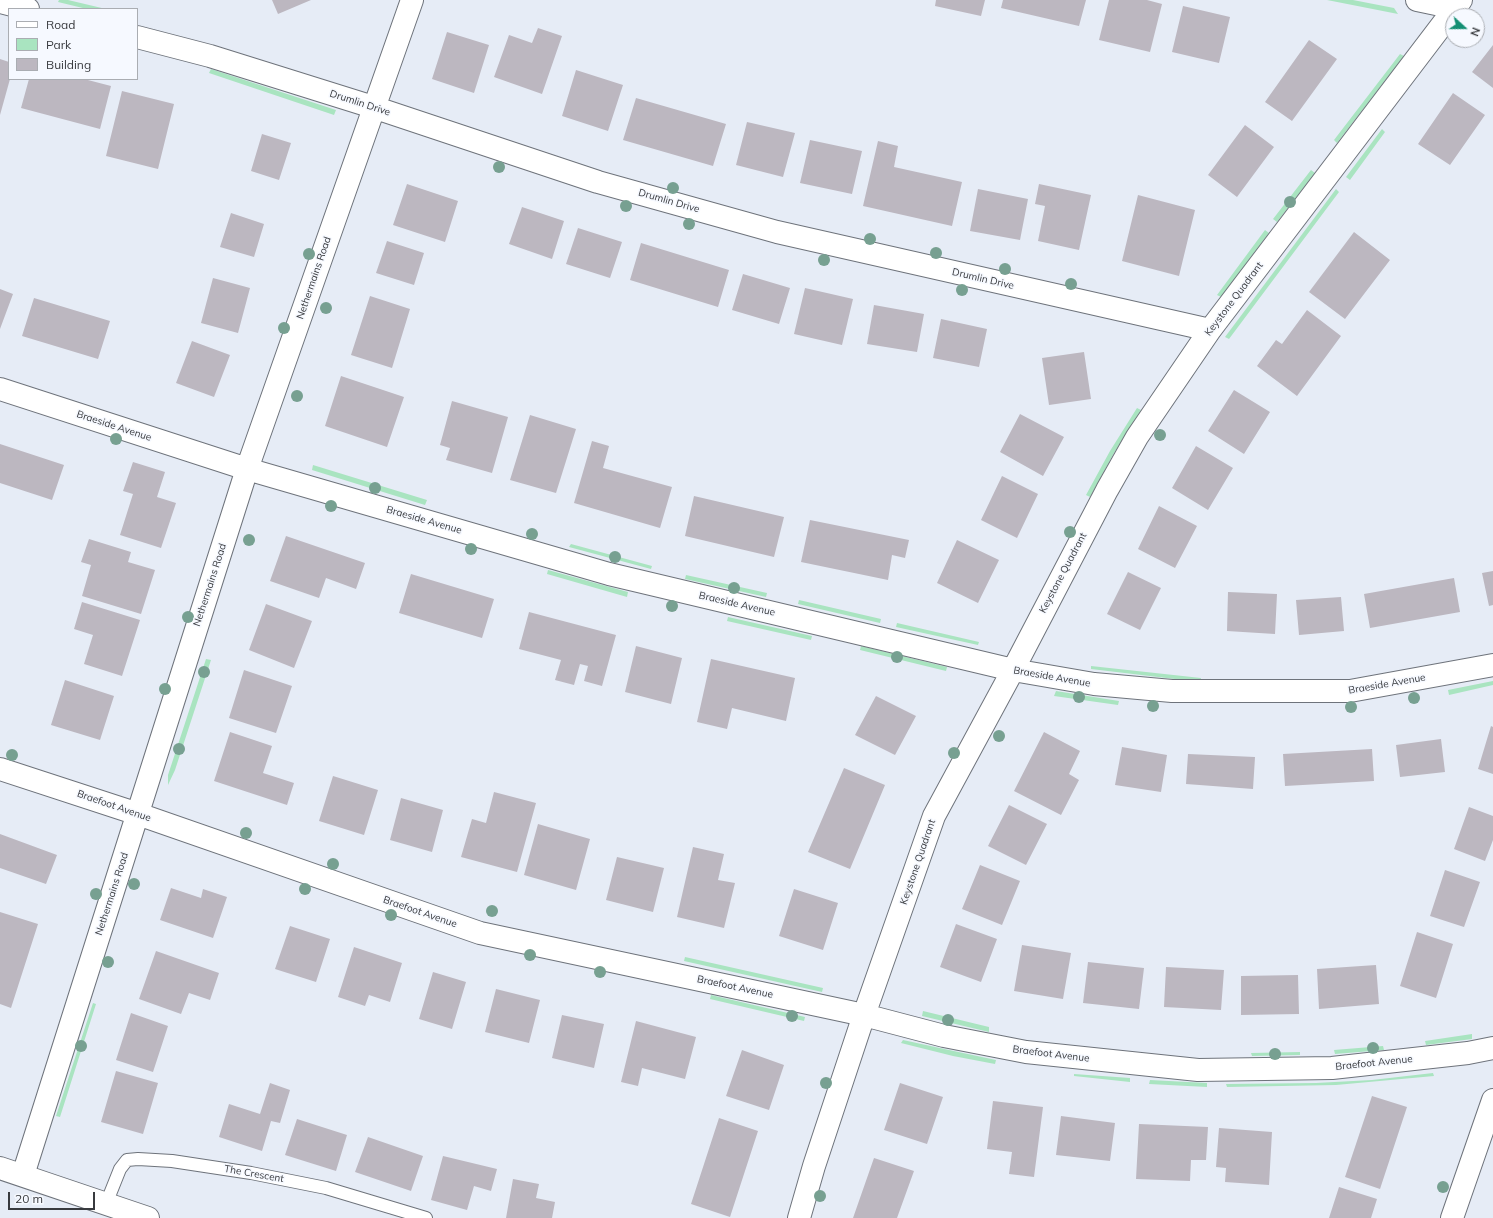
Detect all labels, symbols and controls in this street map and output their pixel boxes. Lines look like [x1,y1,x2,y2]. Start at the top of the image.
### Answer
legend [8,8,138,80]
north arrow [1445,8,1485,48]
text: Road [46,17,75,32]
text: N [1467,26,1483,38]
text: Park [46,37,71,52]
text: Building [46,57,91,72]
street label: Drumlin Drive [328,88,392,118]
street label: Drumlin Drive [637,187,701,215]
street label: Nethermains Road [294,235,334,321]
street label: Keystone Quadrant [1202,260,1266,338]
street label: Drumlin Drive [951,266,1015,292]
street label: Braeside Avenue [75,408,153,444]
street label: Braeside Avenue [385,503,463,537]
street label: Keystone Quadrant [1037,531,1089,615]
street label: Nethermains Road [191,542,229,628]
street label: Braeside Avenue [698,589,776,619]
street label: Braeside Avenue [1013,664,1091,690]
street label: Braeside Avenue [1348,671,1426,697]
street label: Braefoot Avenue [75,788,153,824]
street label: Keystone Quadrant [898,818,938,906]
street label: Nethermains Road [93,851,131,937]
street label: Braefoot Avenue [381,894,459,930]
street label: Braefoot Avenue [696,973,774,1001]
street label: Braefoot Avenue [1012,1043,1090,1065]
street label: Braefoot Avenue [1335,1053,1413,1073]
street label: The Crescent [223,1163,285,1185]
scale bar [10,1184,97,1210]
text: 20 m [15,1191,43,1206]

